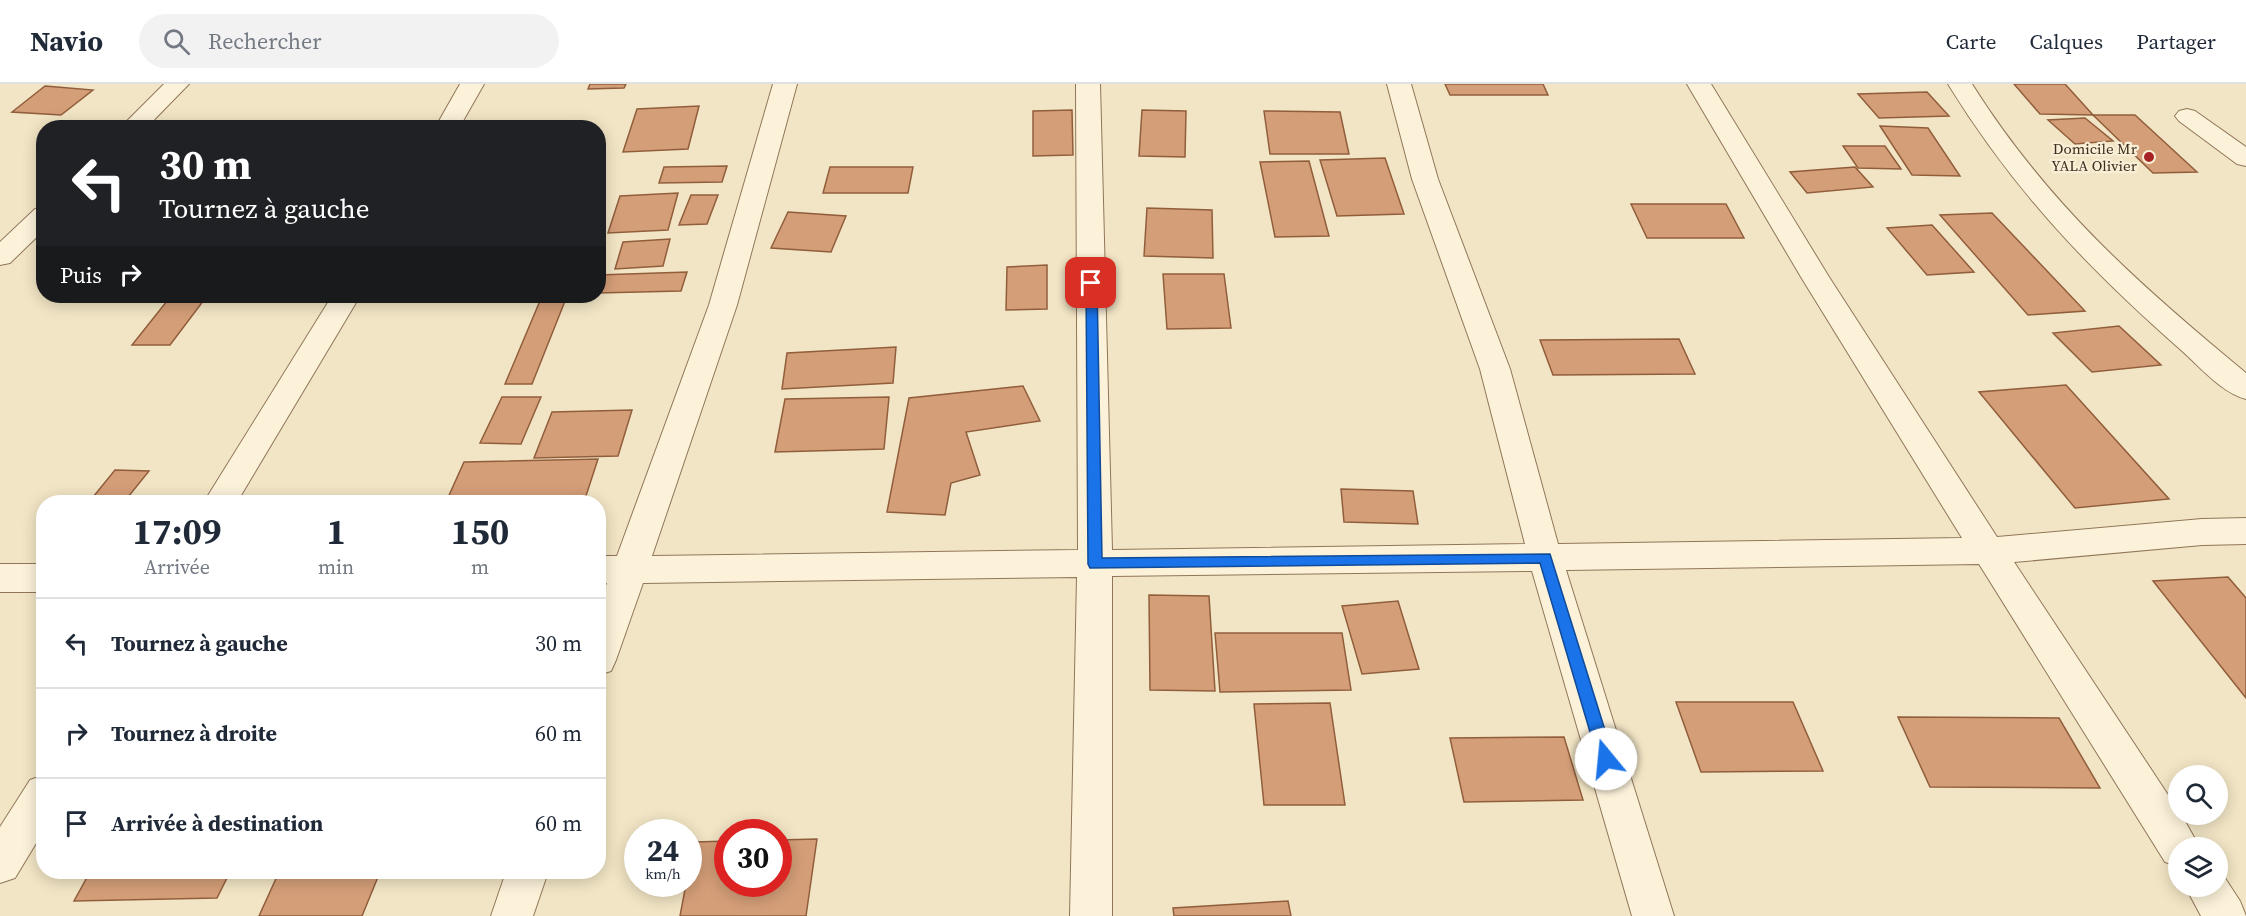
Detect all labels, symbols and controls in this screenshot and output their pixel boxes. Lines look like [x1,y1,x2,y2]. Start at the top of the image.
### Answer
search box [139,14,559,68]
text: Navio [30,22,103,60]
icon: search [160,25,193,58]
text: Rechercher [208,26,322,56]
text: Carte [1946,27,1996,56]
text: Calques [2029,27,2103,56]
text: Partager [2136,27,2216,56]
text: 30 m [159,135,252,193]
place label: Domicile Mr YALA Olivier [2051,138,2138,176]
icon: left [60,144,138,222]
marker: Domicile Mr YALA Olivier [2142,150,2156,164]
text: Tournez à gauche [159,190,369,227]
pin [1065,257,1116,308]
icon: right [114,258,147,291]
text: Puis [60,260,102,290]
icon: arrive [1074,266,1107,299]
text: 17:09 [133,507,221,556]
text: 1 [326,507,346,556]
text: 150 [451,507,509,556]
text: Arrivée [144,553,210,581]
text: min [318,553,354,581]
text: m [471,553,489,581]
icon: left [60,627,93,660]
text: Tournez à gauche [111,628,288,658]
text: 30 m [535,628,582,658]
icon: right [60,717,93,750]
text: Tournez à droite [111,718,277,748]
text: 60 m [535,718,582,748]
position arrow [1574,727,1638,791]
map controls [2168,765,2228,897]
button: search [2168,765,2228,825]
icon: arrive [60,807,93,840]
text: Arrivée à destination [111,808,323,838]
text: 60 m [535,808,582,838]
speed limit sign: 30 [714,819,792,897]
text: 24 [647,830,679,871]
button: layers [2168,837,2228,897]
text: km/h [645,863,681,884]

